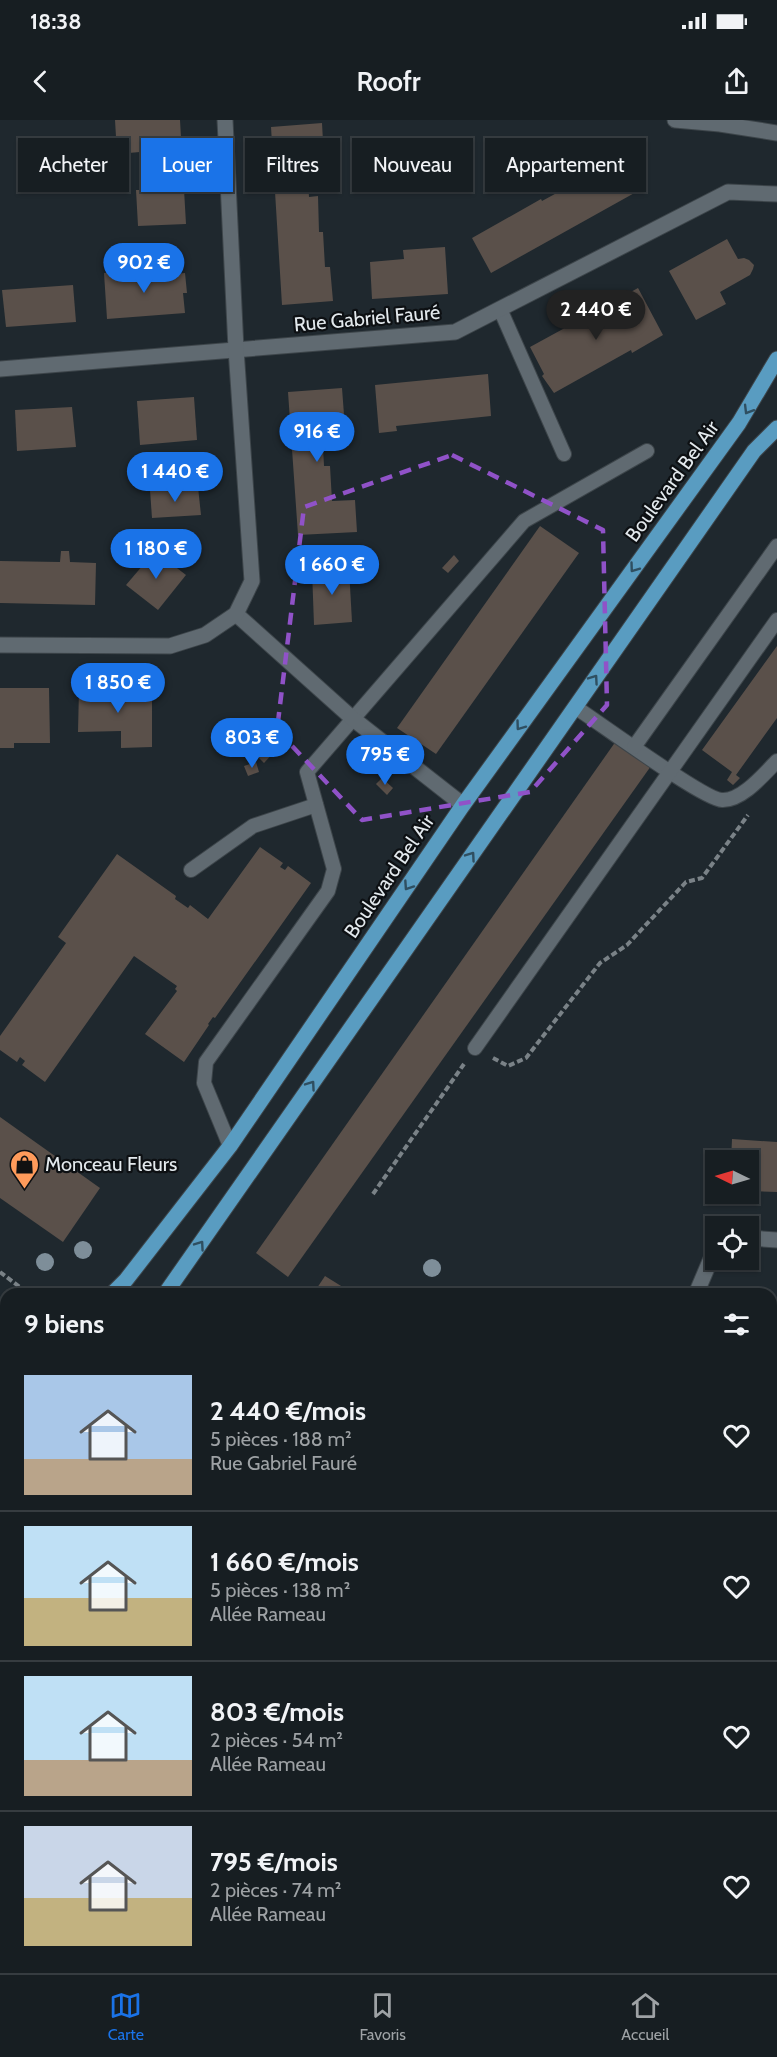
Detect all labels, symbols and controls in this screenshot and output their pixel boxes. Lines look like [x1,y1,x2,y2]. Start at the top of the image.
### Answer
text: 18:38 [30,8,81,35]
icon: back [24,65,57,98]
text: Roofr [356,65,421,98]
icon: share [720,65,753,98]
chip: Acheter [18,138,129,192]
chip: Louer [141,138,233,192]
chip: Filtres [245,138,340,192]
chip: Nouveau [352,138,473,192]
chip: Appartement [485,138,646,192]
pin: 902 € [102,243,186,294]
text: 902 € [117,250,171,274]
pin: 2 440 € [541,290,651,341]
text: 2 440 € [560,297,632,321]
street label: Rue Gabriel Fauré [293,300,441,336]
one-way arrow [743,404,755,414]
pin: 916 € [275,412,359,463]
street label: Boulevard Bel Air [620,415,724,546]
text: 916 € [293,419,341,443]
pin: 1 440 € [120,452,230,503]
text: 1 440 € [141,459,209,483]
pin: 1 180 € [101,529,211,580]
text: 1 180 € [125,536,187,560]
pin: 1 660 € [277,545,387,596]
text: 1 660 € [299,552,365,576]
one-way arrow [630,562,641,573]
pin: 1 850 € [63,663,173,714]
text: 1 850 € [85,670,151,694]
one-way arrow [587,675,598,686]
pin: 803 € [210,718,294,769]
one-way arrow [516,720,527,731]
text: 803 € [225,725,279,749]
pin: 795 € [343,735,427,786]
text: 795 € [360,742,410,766]
street label: Boulevard Bel Air [339,809,439,942]
one-way arrow [464,852,475,863]
one-way arrow [404,879,415,890]
one-way arrow [304,1081,315,1092]
shop icon: Monceau Fleurs [8,1148,40,1190]
north arrow [705,1150,759,1204]
map controls [705,1150,759,1270]
place label: Monceau Fleurs [45,1152,177,1176]
button: locate [705,1216,759,1270]
one-way arrow [193,1241,204,1252]
text: 9 biens [24,1308,104,1340]
icon: filters [720,1308,753,1341]
text: 2 440 €/mois [210,1395,366,1427]
icon: home [72,1399,144,1471]
icon: heart [720,1419,753,1452]
text: 5 pièces · 188 m² [210,1427,352,1451]
text: Rue Gabriel Fauré [210,1451,357,1475]
text: 1 660 €/mois [210,1546,359,1578]
icon: home [72,1550,144,1622]
icon: heart [720,1570,753,1603]
text: 5 pièces · 138 m² [210,1578,350,1602]
text: Allée Rameau [210,1602,326,1626]
text: 803 €/mois [210,1696,344,1728]
icon: home [72,1700,144,1772]
icon: heart [720,1720,753,1753]
text: 2 pièces · 54 m² [210,1728,343,1752]
text: Allée Rameau [210,1752,326,1776]
text: 795 €/mois [210,1846,338,1878]
icon: home [72,1850,144,1922]
icon: heart [720,1870,753,1903]
text: 2 pièces · 74 m² [210,1878,341,1902]
text: Allée Rameau [210,1902,326,1926]
tab: Carte [108,1989,144,2044]
tab: Favoris [359,1989,406,2044]
tab: Accueil [621,1989,669,2044]

